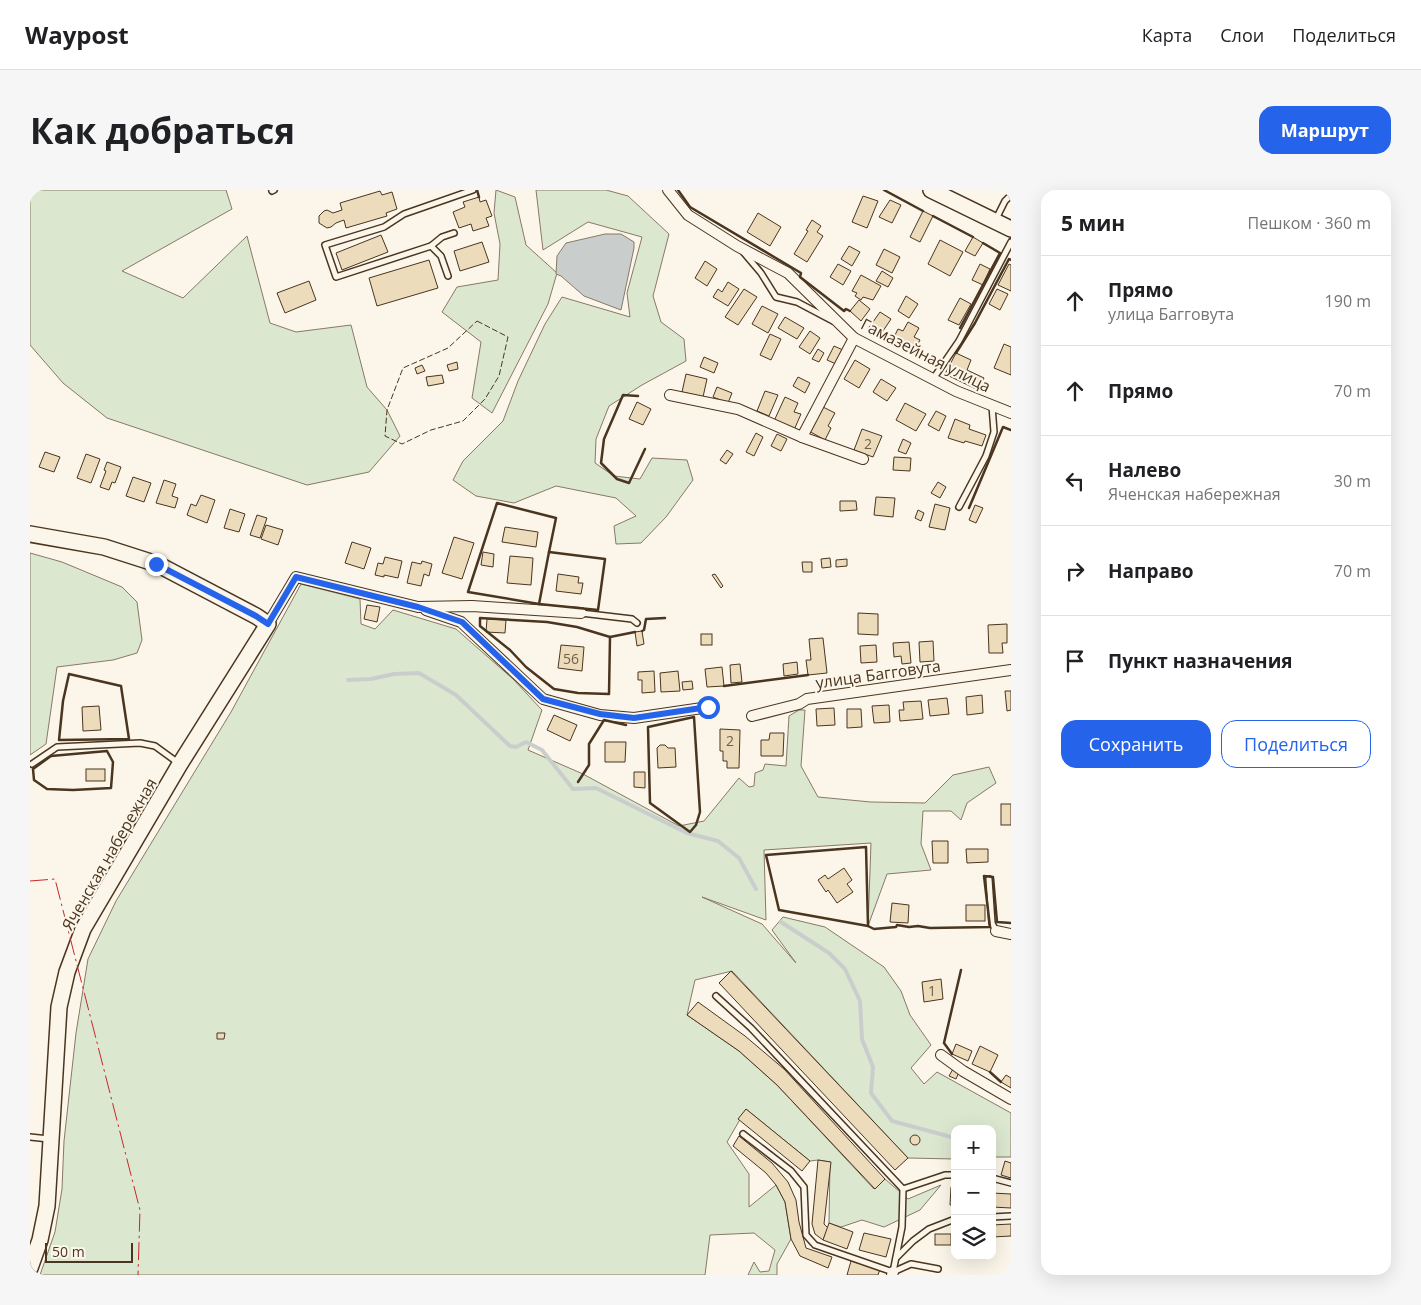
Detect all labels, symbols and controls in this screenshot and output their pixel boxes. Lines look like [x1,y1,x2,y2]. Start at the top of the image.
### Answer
text: Waypost [25,18,129,51]
text: Карта [1142,23,1192,47]
text: Слои [1220,23,1264,47]
text: Поделиться [1292,23,1396,47]
button: Маршрут [1259,106,1391,154]
text: Как добраться [30,107,295,154]
text: 5 мин [1061,209,1125,237]
text: Пешком · 360 m [1248,212,1371,234]
text: Прямо [1108,277,1173,303]
icon: ahead [1061,287,1089,315]
text: 190 m [1325,290,1371,312]
text: улица Багговута [1108,303,1234,325]
street label: Гамазейная улица [857,313,995,397]
icon: ahead [1061,377,1089,405]
text: Прямо [1108,378,1173,404]
text: 70 m [1334,380,1371,402]
house number: 2 [864,434,872,453]
text: Налево [1108,457,1181,483]
icon: left [1061,467,1089,495]
text: 30 m [1334,470,1371,492]
text: Яченская набережная [1108,483,1281,505]
route end [145,553,168,576]
icon: right [1061,557,1089,585]
text: Направо [1108,558,1194,584]
text: 70 m [1334,560,1371,582]
icon: arrive [1061,647,1089,675]
text: Пункт назначения [1108,648,1293,674]
house number: 56 [563,649,579,668]
street label: улица Багговута [814,654,942,694]
route start [697,696,720,719]
button: Сохранить [1061,720,1211,768]
button: Поделиться [1221,720,1371,768]
house number: 2 [726,731,734,750]
street label: Яченская набережная [56,774,162,934]
house number: 1 [928,981,936,1000]
map controls [951,1125,996,1260]
button: + [951,1125,996,1170]
button: − [951,1170,996,1215]
button: layers [951,1215,996,1260]
scale bar [45,1240,132,1263]
text: 50 m [52,1242,85,1261]

